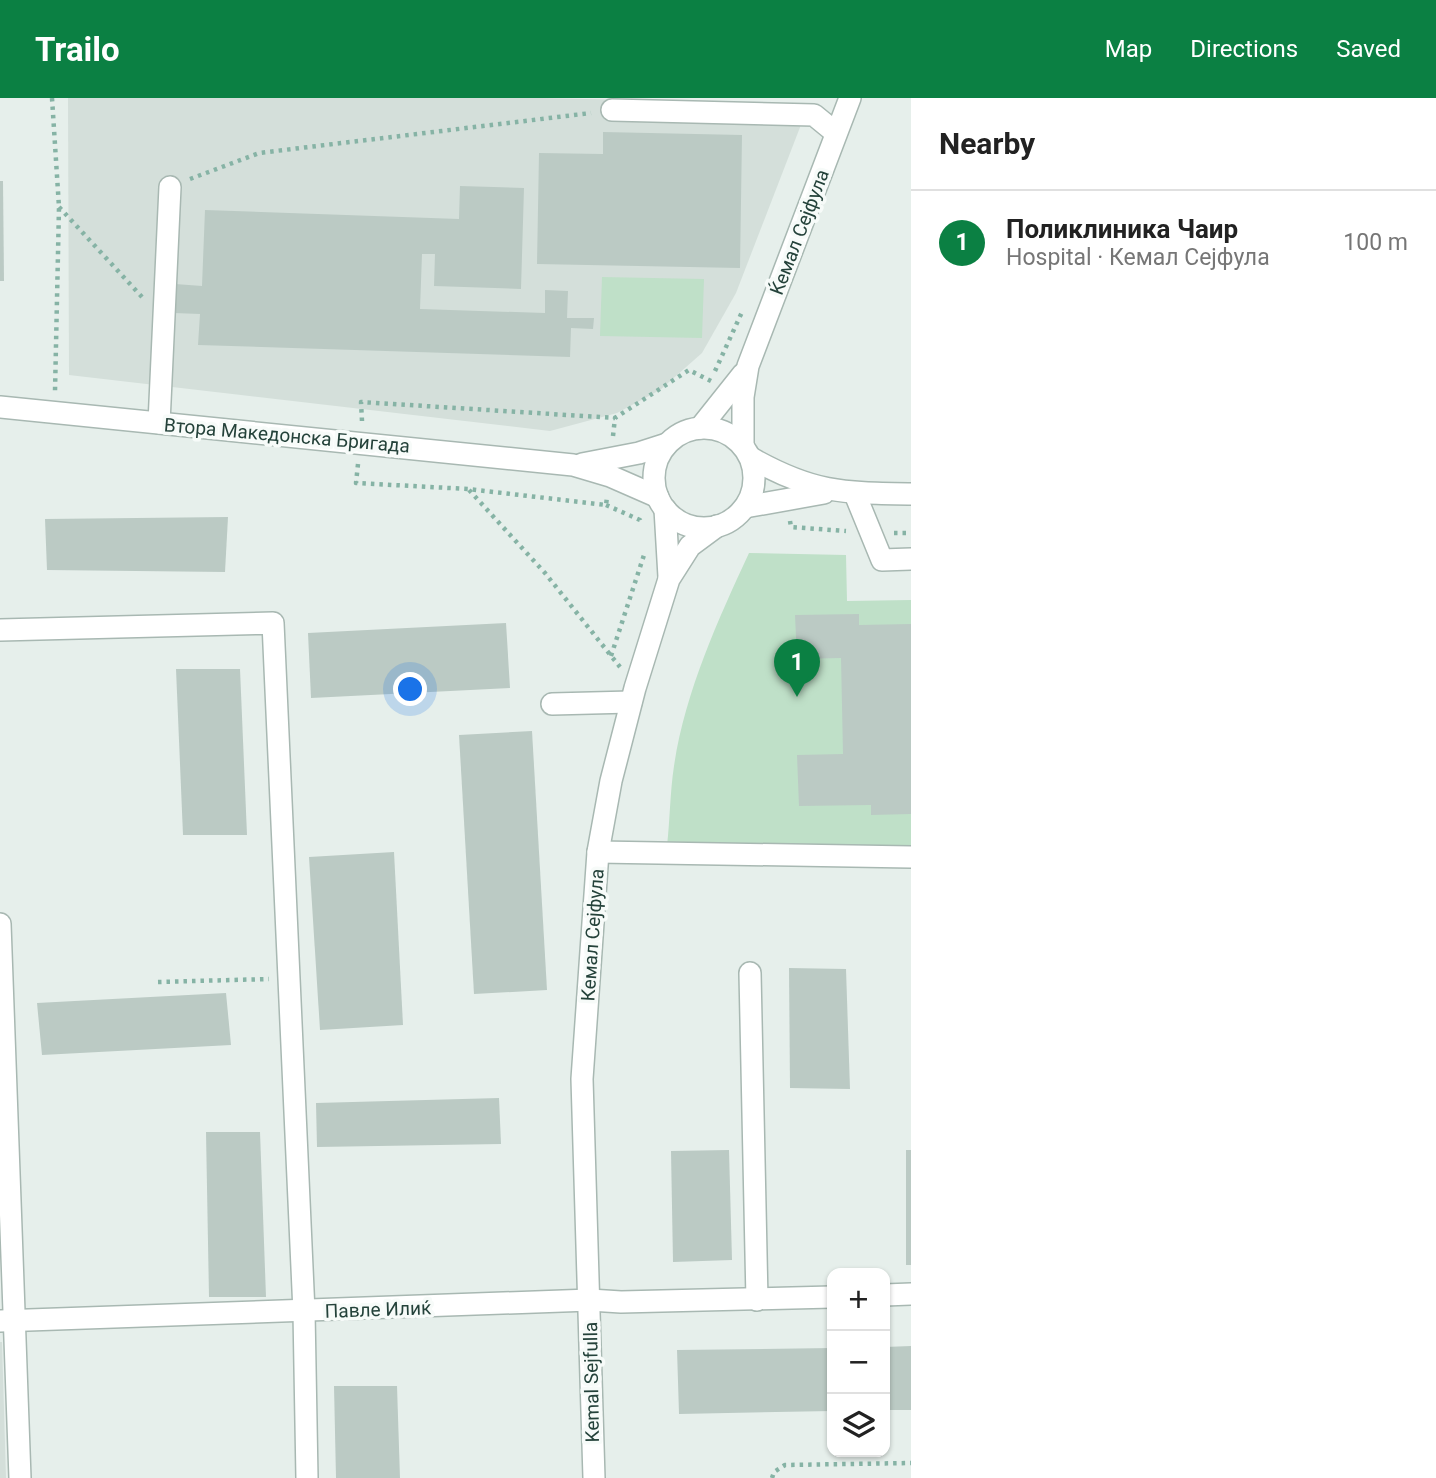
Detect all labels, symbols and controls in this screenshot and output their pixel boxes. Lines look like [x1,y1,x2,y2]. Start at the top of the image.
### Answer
text: Trailo [35,30,120,69]
text: Map [1105,35,1152,63]
text: Directions [1190,35,1298,63]
text: Saved [1336,35,1401,63]
text: Nearby [939,126,1035,161]
street label: Ќемал Сејфула [765,166,834,298]
text: Поликлиника Чаир [1006,214,1238,244]
text: 1 [955,229,969,256]
text: 100 m [1343,229,1408,256]
text: Hospital · Кемал Сејфула [1006,244,1270,271]
street label: Втора Македонска Бригада [163,413,411,458]
pin: 1 [774,639,820,697]
your location [393,672,427,706]
street label: Кемал Сејфула [576,868,609,1002]
map controls [827,1268,890,1457]
button: + [827,1268,890,1331]
street label: Павле Илиќ [324,1296,432,1323]
street label: Kemal Sejfulla [579,1321,604,1443]
button: − [827,1331,890,1394]
button: layers [827,1394,890,1457]

